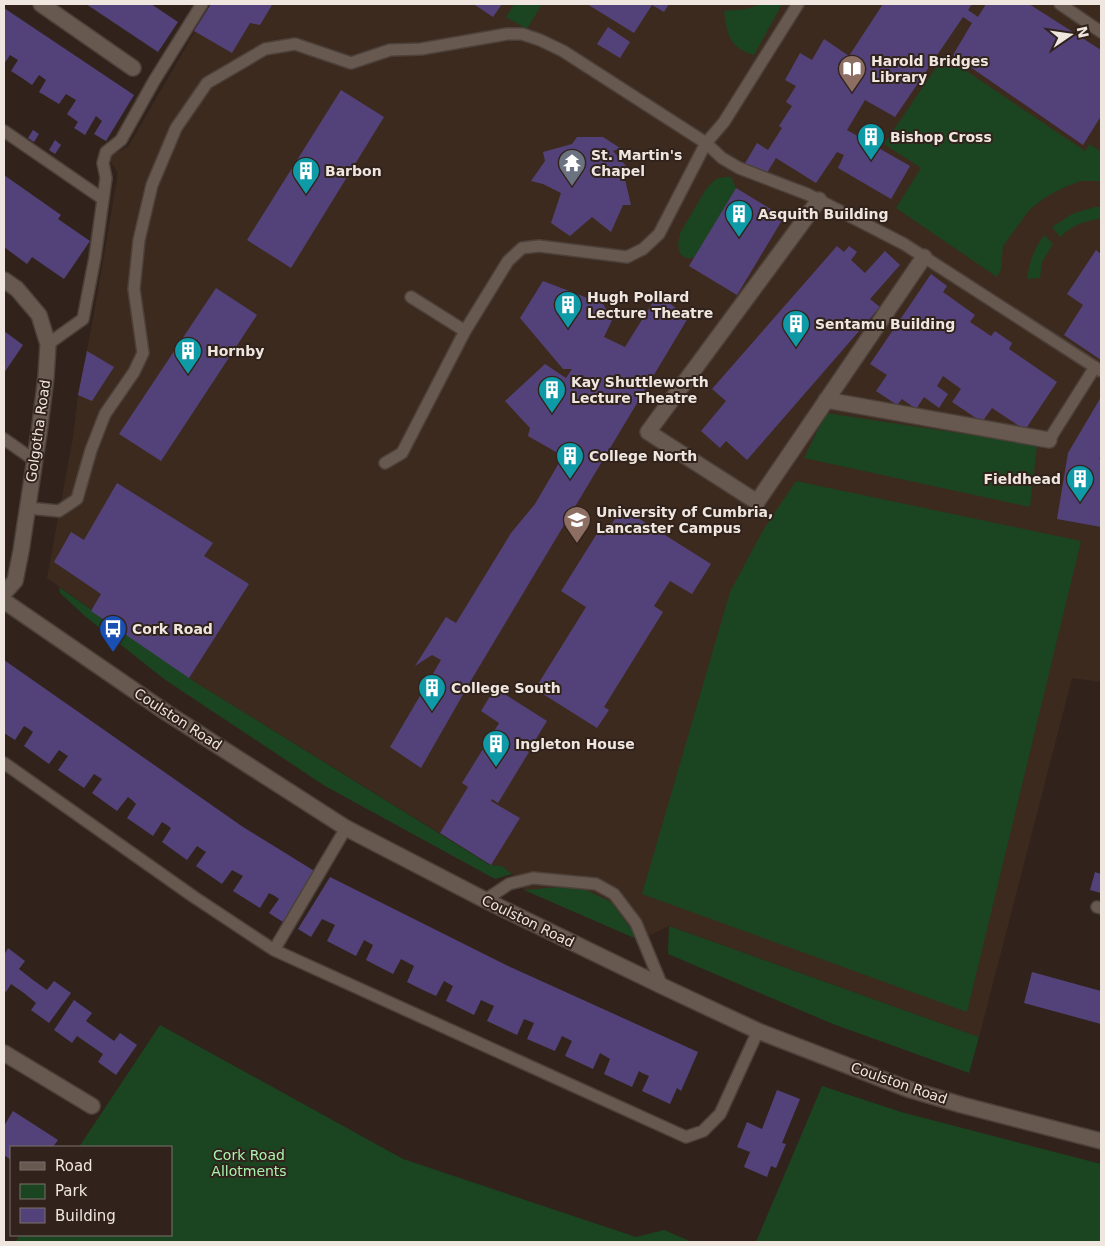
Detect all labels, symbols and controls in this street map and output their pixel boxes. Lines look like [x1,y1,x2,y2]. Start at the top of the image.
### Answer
north arrow [1045,10,1095,60]
text: N [1074,25,1092,40]
place label: Harold Bridges Library [871,53,989,85]
library icon: Harold Bridges Library [837,54,867,93]
building icon: Bishop Cross [856,122,886,161]
place label: Bishop Cross [890,129,992,145]
place label: St. Martin's Chapel [591,147,682,179]
temple icon: St. Martin's Chapel [557,148,587,187]
building icon: Barbon [291,156,321,195]
place label: Barbon [325,163,382,179]
building icon: Asquith Building [724,199,754,238]
place label: Asquith Building [758,206,889,222]
place label: Hugh Pollard Lecture Theatre [587,289,713,321]
building icon: Hugh Pollard Lecture Theatre [553,290,583,329]
building icon: Sentamu Building [781,309,811,348]
place label: Sentamu Building [815,316,955,332]
building icon: Hornby [173,336,203,375]
place label: Hornby [207,343,264,359]
place label: Kay Shuttleworth Lecture Theatre [571,374,709,406]
building icon: Kay Shuttleworth Lecture Theatre [537,375,567,414]
street label: Golgotha Road [23,379,53,483]
building icon: College North [555,441,585,480]
place label: College North [589,448,697,464]
building icon: Fieldhead [1065,464,1095,503]
place label: Fieldhead [983,471,1061,487]
place label: University of Cumbria, Lancaster Campus [596,504,773,536]
school or university icon: University of Cumbria, Lancaster Campus [562,505,592,544]
bus stop icon: Cork Road [98,614,128,653]
place label: Cork Road [132,621,213,637]
building icon: College South [417,673,447,712]
place label: College South [451,680,561,696]
street label: Coulston Road [131,685,225,753]
building icon: Ingleton House [481,729,511,768]
place label: Ingleton House [515,736,635,752]
street label: Coulston Road [479,892,577,950]
street label: Coulston Road [849,1059,949,1107]
legend [10,1146,172,1236]
park label: Cork Road Allotments [211,1147,287,1179]
text: Road [55,1157,93,1175]
text: Park [55,1182,88,1200]
text: Building [55,1207,116,1225]

